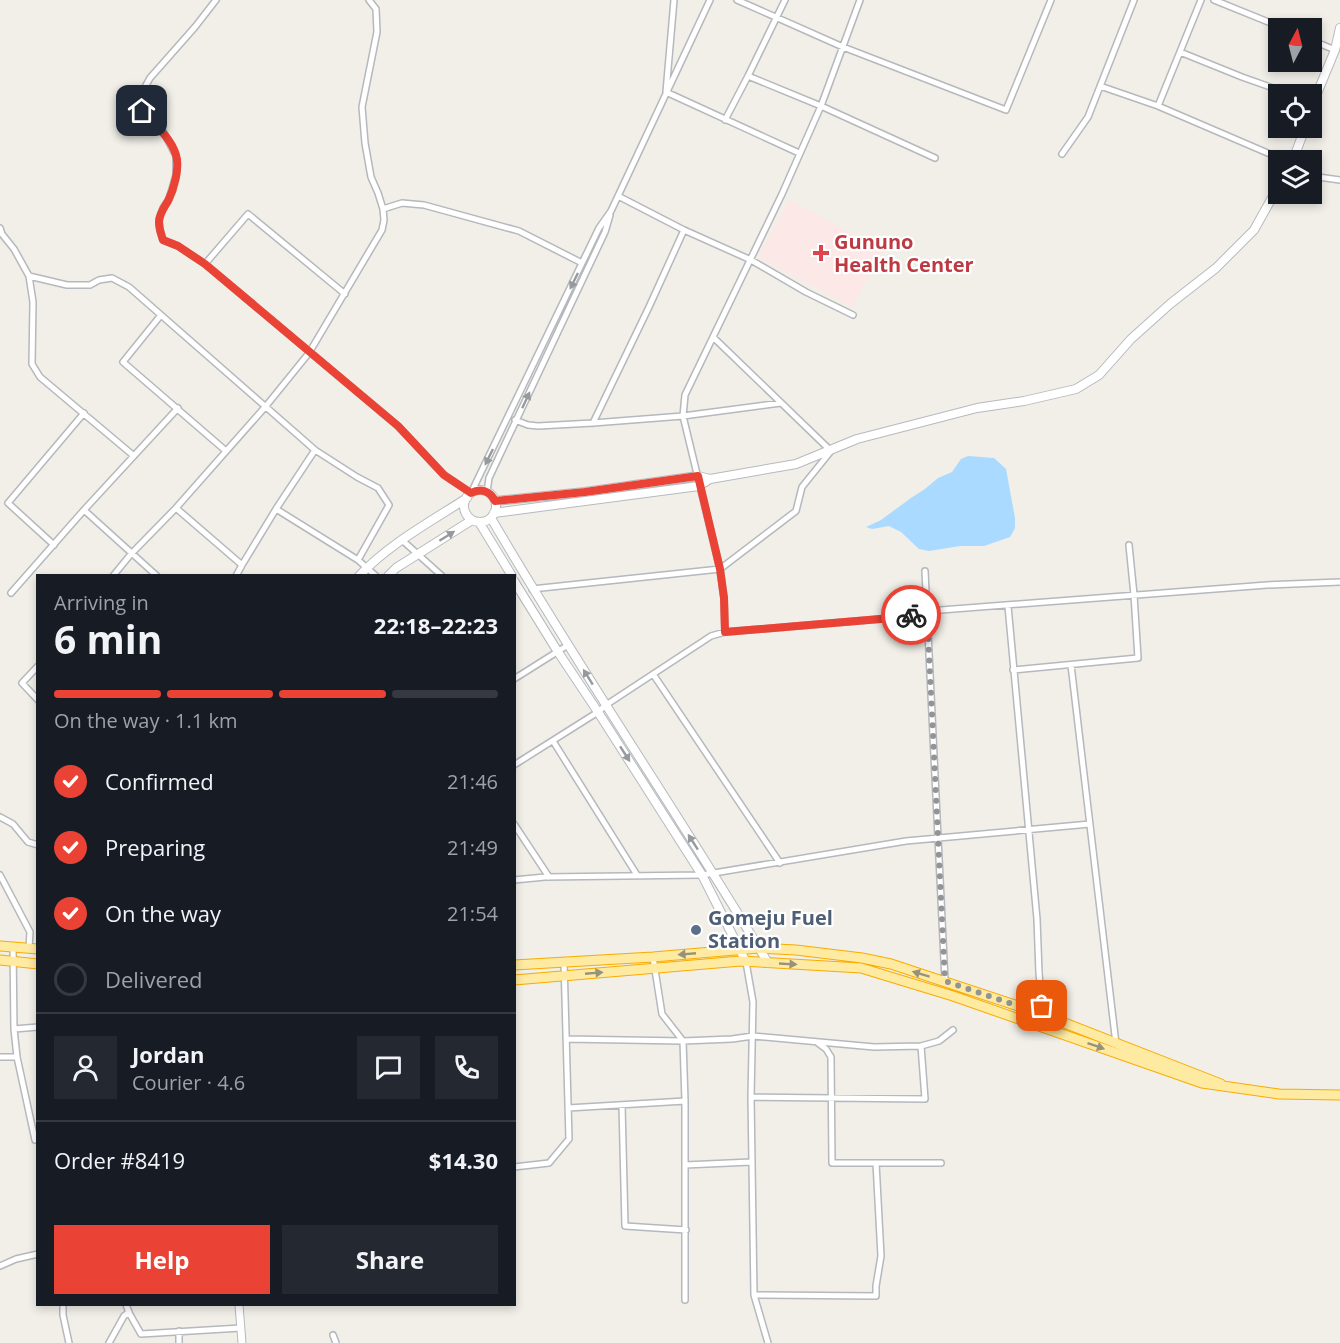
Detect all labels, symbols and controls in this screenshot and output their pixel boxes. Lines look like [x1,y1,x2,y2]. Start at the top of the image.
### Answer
north arrow [1268,18,1322,72]
map controls [1268,18,1322,204]
button: locate [1268,84,1322,138]
pin [116,85,167,136]
icon: home [125,94,158,127]
button: layers [1268,150,1322,204]
place label: Gununo Health Center [834,228,974,278]
marker: Gununo Health Center [812,244,830,262]
one-way arrow [569,272,578,289]
one-way arrow [522,391,531,408]
one-way arrow [485,448,494,465]
one-way arrow [439,530,455,541]
courier [881,585,941,645]
text: Arriving in [54,589,149,616]
icon: bike [895,599,928,632]
text: 22:18–22:23 [374,610,498,640]
text: 6 min [54,612,162,665]
one-way arrow [583,669,594,685]
text: On the way · 1.1 km [54,707,237,734]
one-way arrow [619,746,630,762]
icon: check [54,765,87,798]
text: Confirmed [105,766,214,796]
text: 21:46 [447,768,498,795]
icon: check [54,831,87,864]
text: Preparing [105,832,205,862]
one-way arrow [688,833,699,850]
text: 21:49 [447,834,498,861]
icon: check [54,897,87,930]
text: On the way [105,898,221,928]
text: 21:54 [447,900,498,927]
place label: Gomeju Fuel Station [708,904,833,954]
marker: Gomeju Fuel Station [689,923,703,937]
one-way arrow [677,949,696,959]
one-way arrow [779,959,798,969]
text: Delivered [105,964,203,994]
one-way arrow [584,968,603,978]
one-way arrow [912,969,930,978]
pin [1016,980,1067,1031]
icon: bag [1025,989,1058,1022]
button: person [54,1036,117,1099]
button: chat [357,1036,420,1099]
button: phone [435,1036,498,1099]
text: Jordan [132,1039,205,1069]
one-way arrow [1088,1041,1106,1051]
text: Courier · 4.6 [132,1069,245,1096]
text: Order #8419 [54,1145,185,1175]
text: $14.30 [429,1145,498,1175]
button: Help [54,1225,270,1294]
button: Share [282,1225,498,1294]

